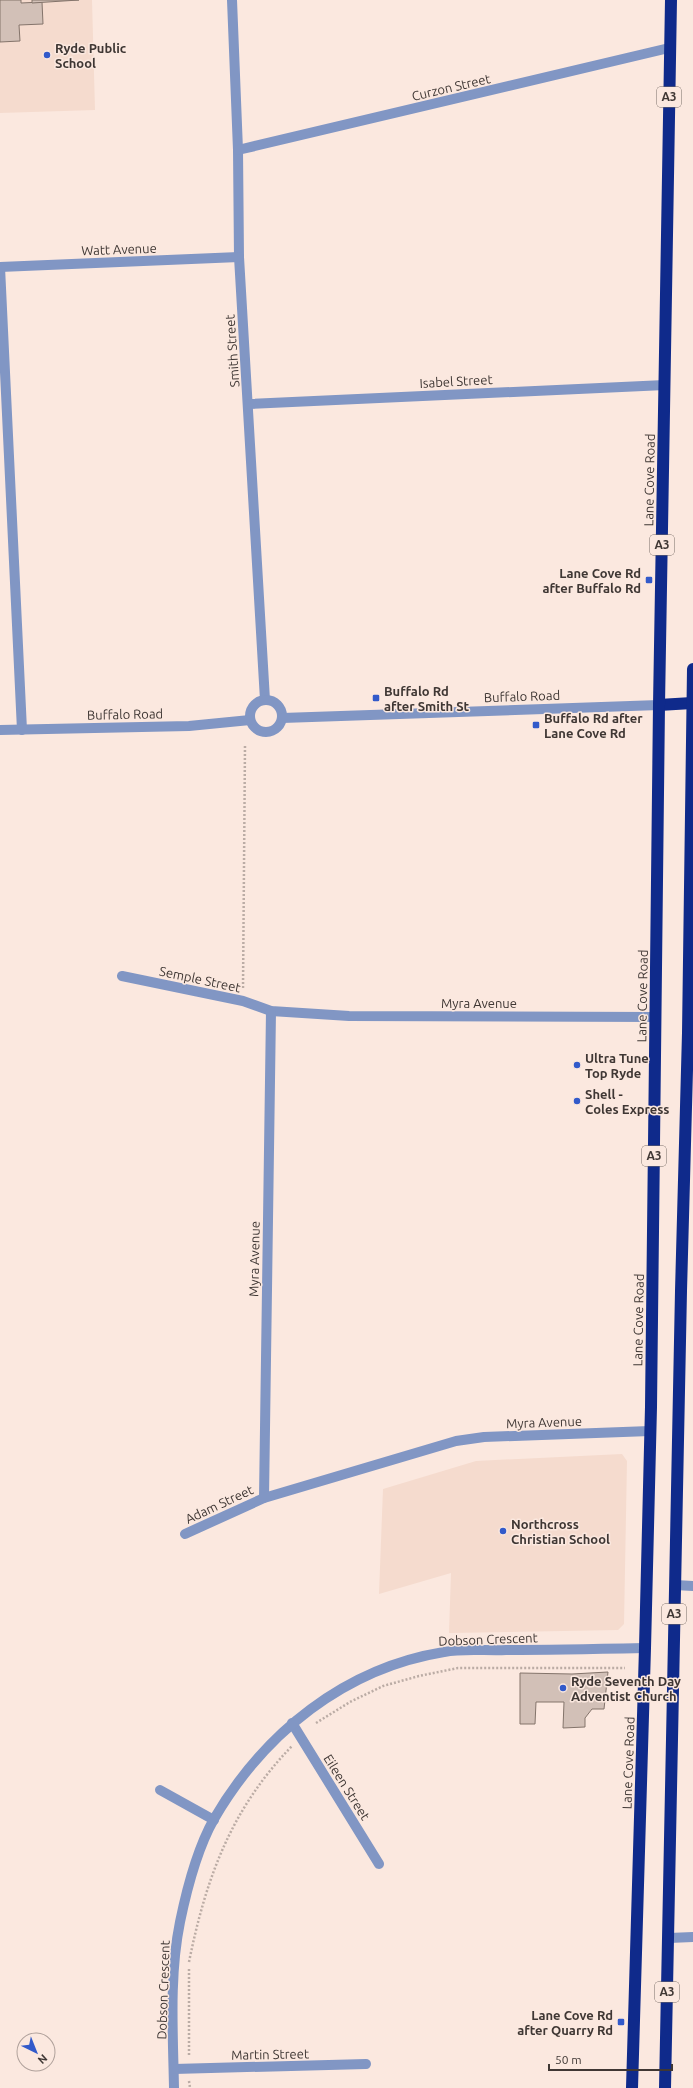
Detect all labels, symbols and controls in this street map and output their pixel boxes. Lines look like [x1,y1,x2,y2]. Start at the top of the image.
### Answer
place label: Ryde Public School [55,41,127,70]
marker: Ryde Public School [42,50,52,60]
street label: Curzon Street [410,71,492,103]
road number: A3 [657,87,681,107]
street label: Watt Avenue [81,241,157,257]
street label: Smith Street [222,314,242,388]
street label: Isabel Street [419,372,493,390]
street label: Lane Cove Road [641,433,657,527]
road number: A3 [650,535,674,555]
place label: Lane Cove Rd after Buffalo Rd [542,566,641,595]
marker: Lane Cove Rd after Buffalo Rd [644,575,654,585]
place label: Buffalo Rd after Smith St [384,684,470,713]
street label: Buffalo Road [484,688,560,704]
marker: Buffalo Rd after Smith St [371,693,381,703]
street label: Buffalo Road [87,706,163,722]
place label: Buffalo Rd after Lane Cove Rd [544,711,643,740]
marker: Buffalo Rd after Lane Cove Rd [531,720,541,730]
street label: Lane Cove Road [634,949,650,1043]
street label: Semple Street [158,964,242,994]
street label: Myra Avenue [441,996,517,1010]
place label: Ultra Tune Top Ryde [585,1051,649,1080]
marker: Ultra Tune Top Ryde [572,1060,582,1070]
place label: Shell - Coles Express [585,1087,669,1116]
marker: Shell - Coles Express [572,1096,582,1106]
road number: A3 [642,1146,666,1166]
street label: Myra Avenue [246,1221,262,1297]
street label: Lane Cove Road [630,1273,646,1367]
street label: Myra Avenue [506,1414,582,1430]
street label: Adam Street [183,1482,255,1526]
place label: Northcross Christian School [511,1517,610,1546]
marker: Northcross Christian School [498,1526,508,1536]
road number: A3 [662,1604,686,1624]
street label: Dobson Crescent [438,1630,538,1648]
place label: Ryde Seventh Day Adventist Church [571,1674,681,1703]
marker: Ryde Seventh Day Adventist Church [558,1683,568,1693]
street label: Lane Cove Road [619,1716,637,1810]
street label: Eileen Street [321,1752,373,1822]
street label: Dobson Crescent [154,1940,172,2040]
road number: A3 [655,1982,679,2002]
place label: Lane Cove Rd after Quarry Rd [517,2008,613,2037]
marker: Lane Cove Rd after Quarry Rd [616,2017,626,2027]
north arrow [16,2032,56,2072]
street label: Martin Street [231,2046,309,2062]
scale bar [549,2046,672,2072]
text: N [36,2052,50,2067]
text: 50 m [555,2053,582,2066]

